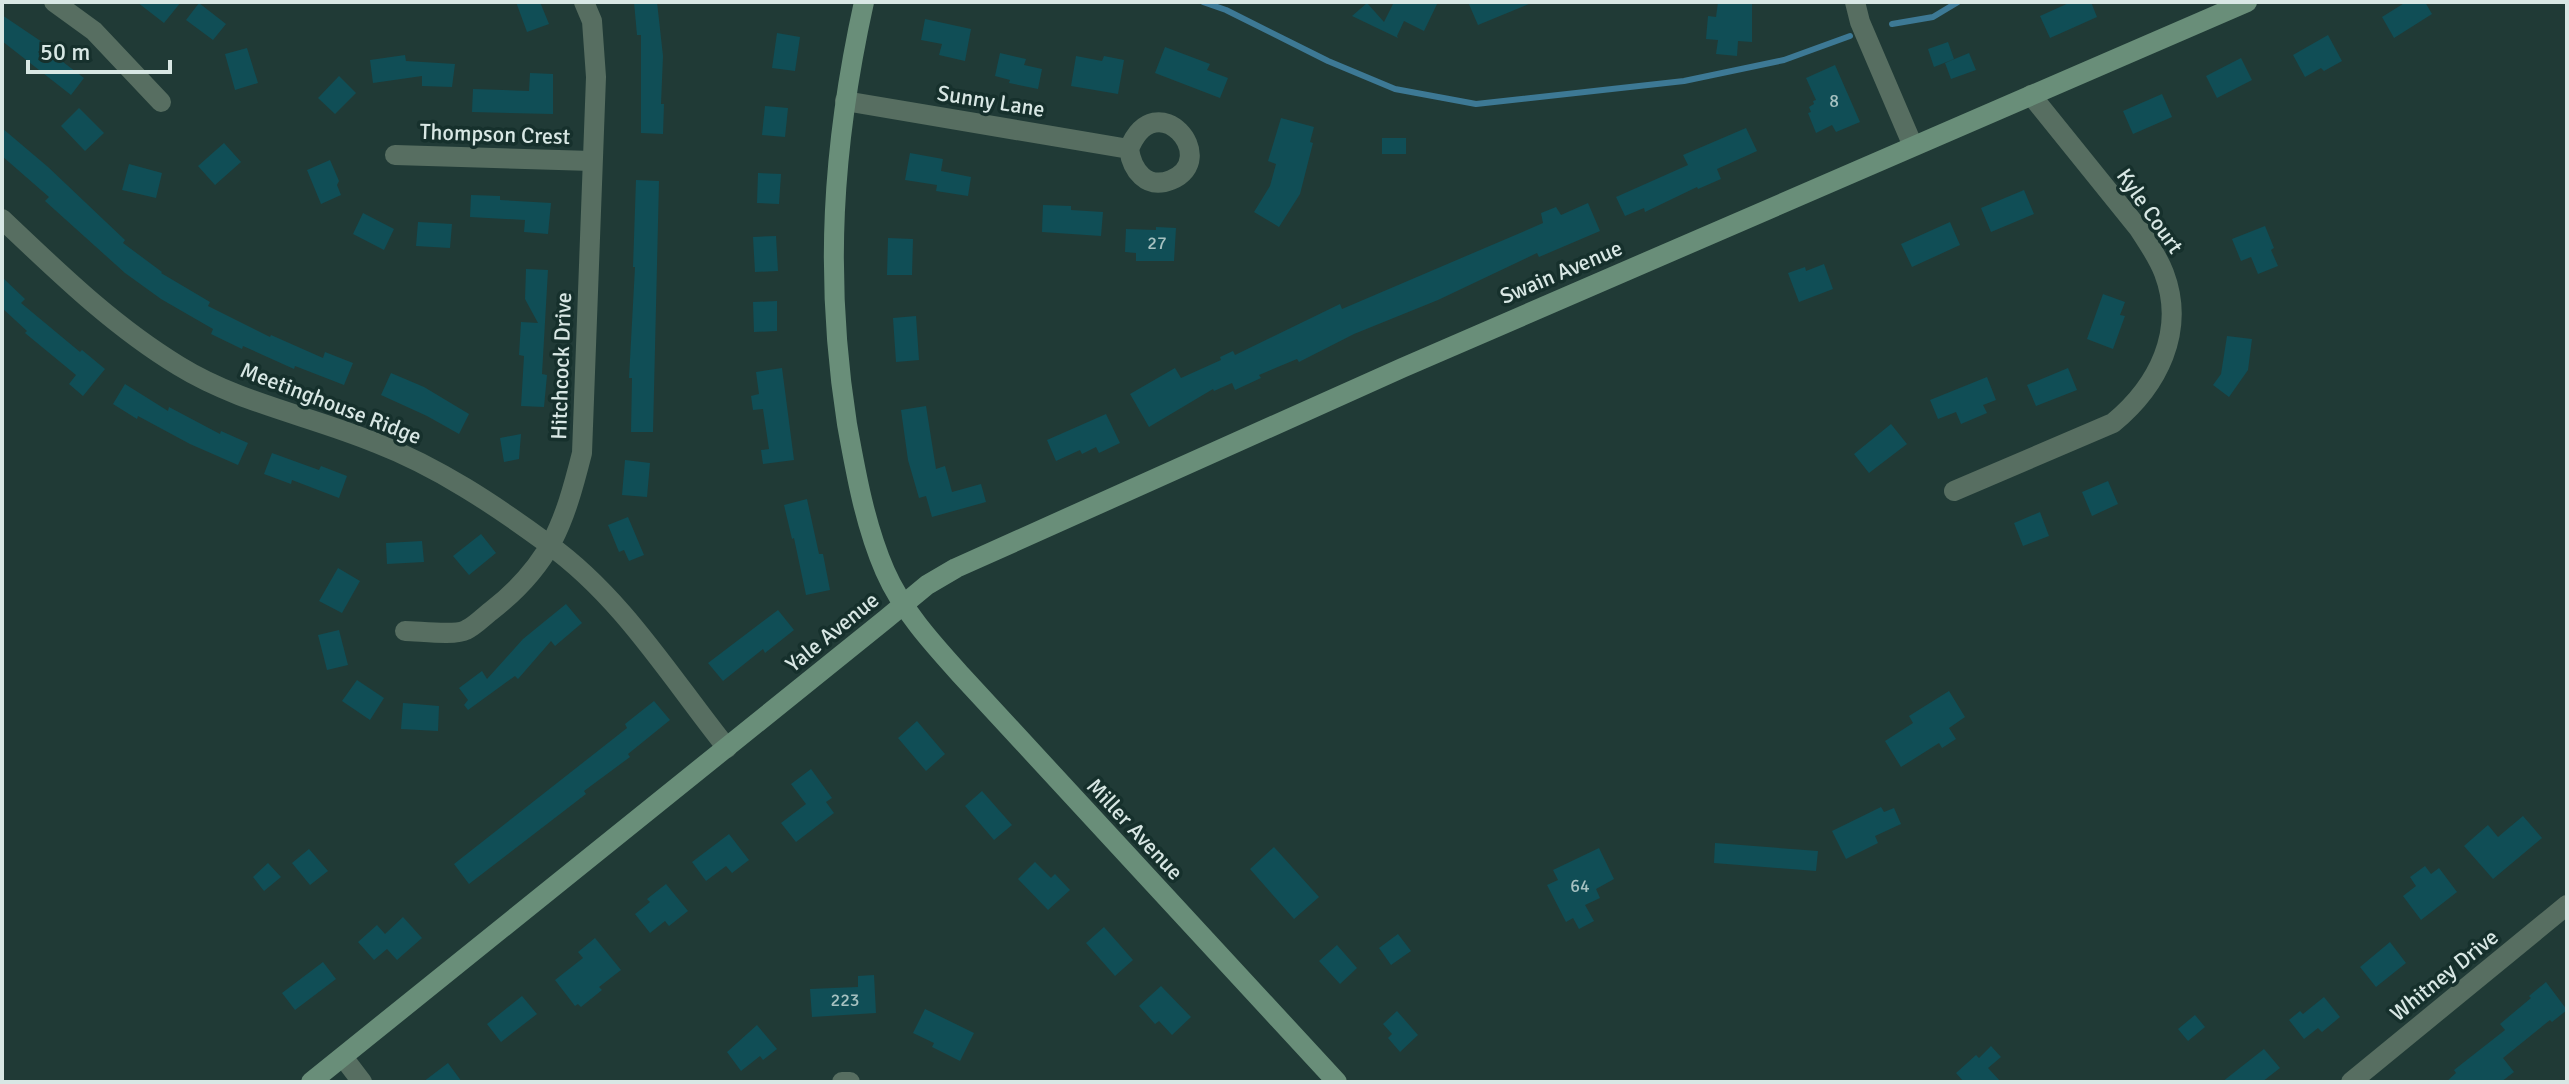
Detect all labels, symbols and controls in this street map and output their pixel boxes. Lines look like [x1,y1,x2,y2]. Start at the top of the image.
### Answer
scale bar [28,24,170,74]
text: 50 m [40,37,90,67]
street label: Sunny Lane [935,79,1047,123]
house number: 8 [1829,90,1839,112]
street label: Thompson Crest [419,118,571,150]
street label: Kyle Court [2111,163,2189,259]
house number: 27 [1147,232,1167,254]
street label: Swain Avenue [1496,234,1626,310]
street label: Hitchcock Drive [545,292,577,440]
street label: Meetinghouse Ridge [237,356,425,450]
street label: Yale Avenue [780,586,884,678]
street label: Miller Avenue [1081,773,1189,885]
house number: 64 [1570,875,1590,897]
street label: Whitney Drive [2384,923,2504,1027]
house number: 223 [830,989,860,1011]

